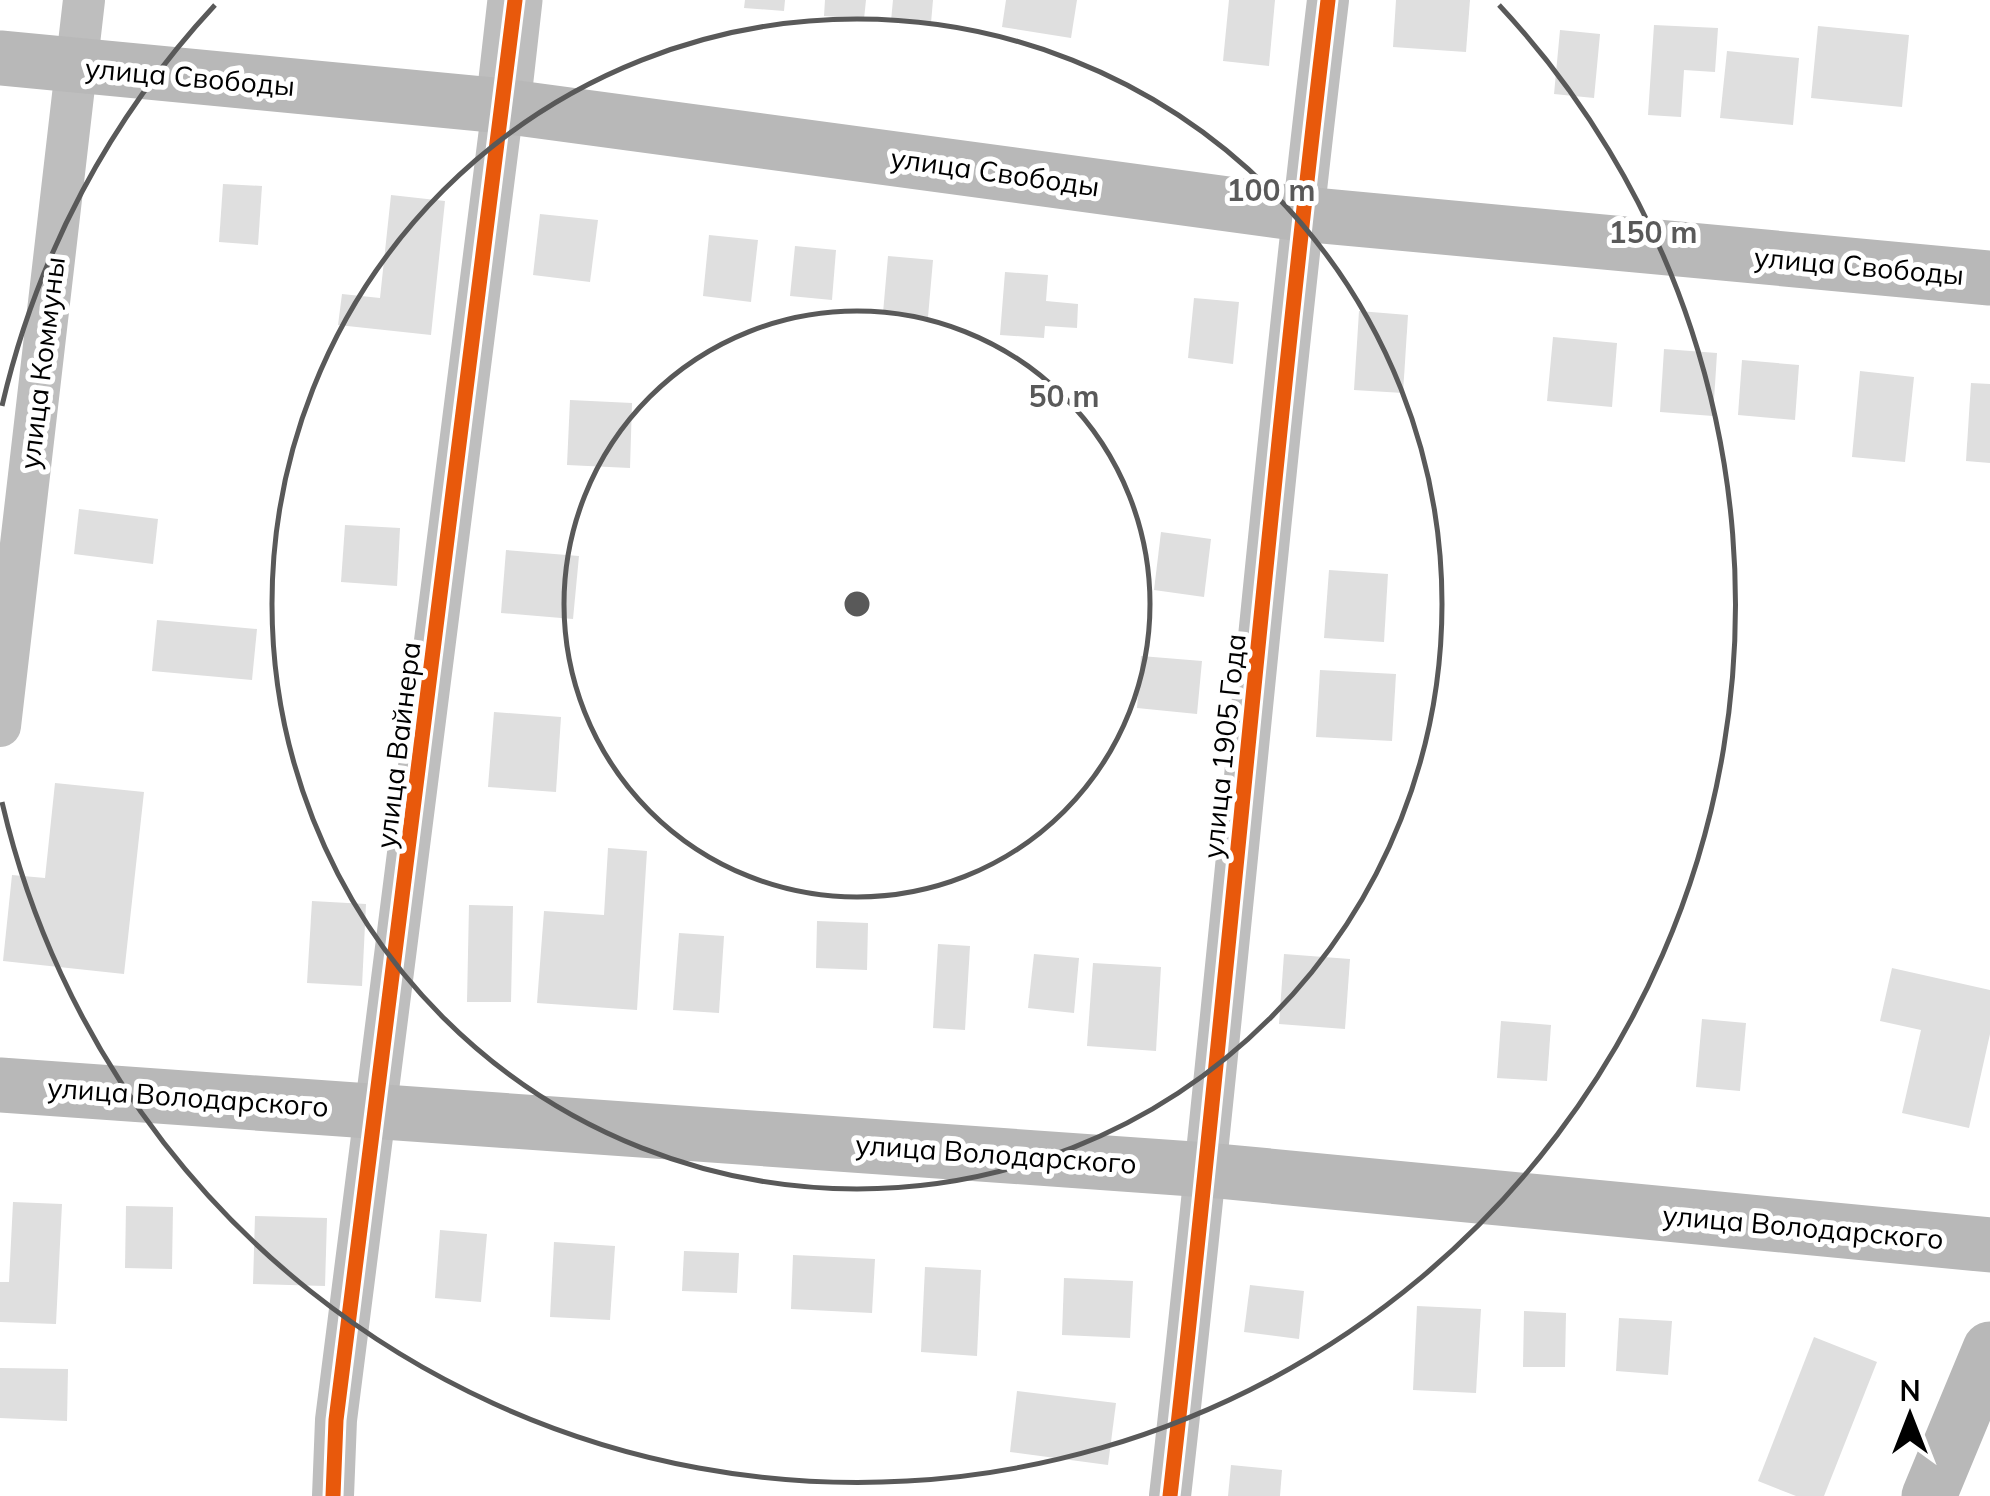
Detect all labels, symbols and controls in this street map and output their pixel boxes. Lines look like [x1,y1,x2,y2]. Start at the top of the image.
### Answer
street label: улица Свободы [84,50,296,103]
street label: улица Свободы [888,140,1102,203]
text: 100 m [1226,171,1316,209]
text: 150 m [1608,213,1698,251]
street label: улица Свободы [1753,239,1965,292]
street label: улица Коммуны [11,255,72,471]
text: 50 m [1028,377,1100,415]
centre of rings [839,586,875,622]
street label: улица 1905 Года [1194,632,1253,860]
street label: улица Вайнера [367,640,428,850]
street label: улица Володарского [46,1069,330,1124]
street label: улица Володарского [854,1126,1138,1181]
street label: улица Володарского [1661,1197,1945,1256]
north arrow [1860,1366,1960,1466]
text: N [1899,1373,1921,1408]

